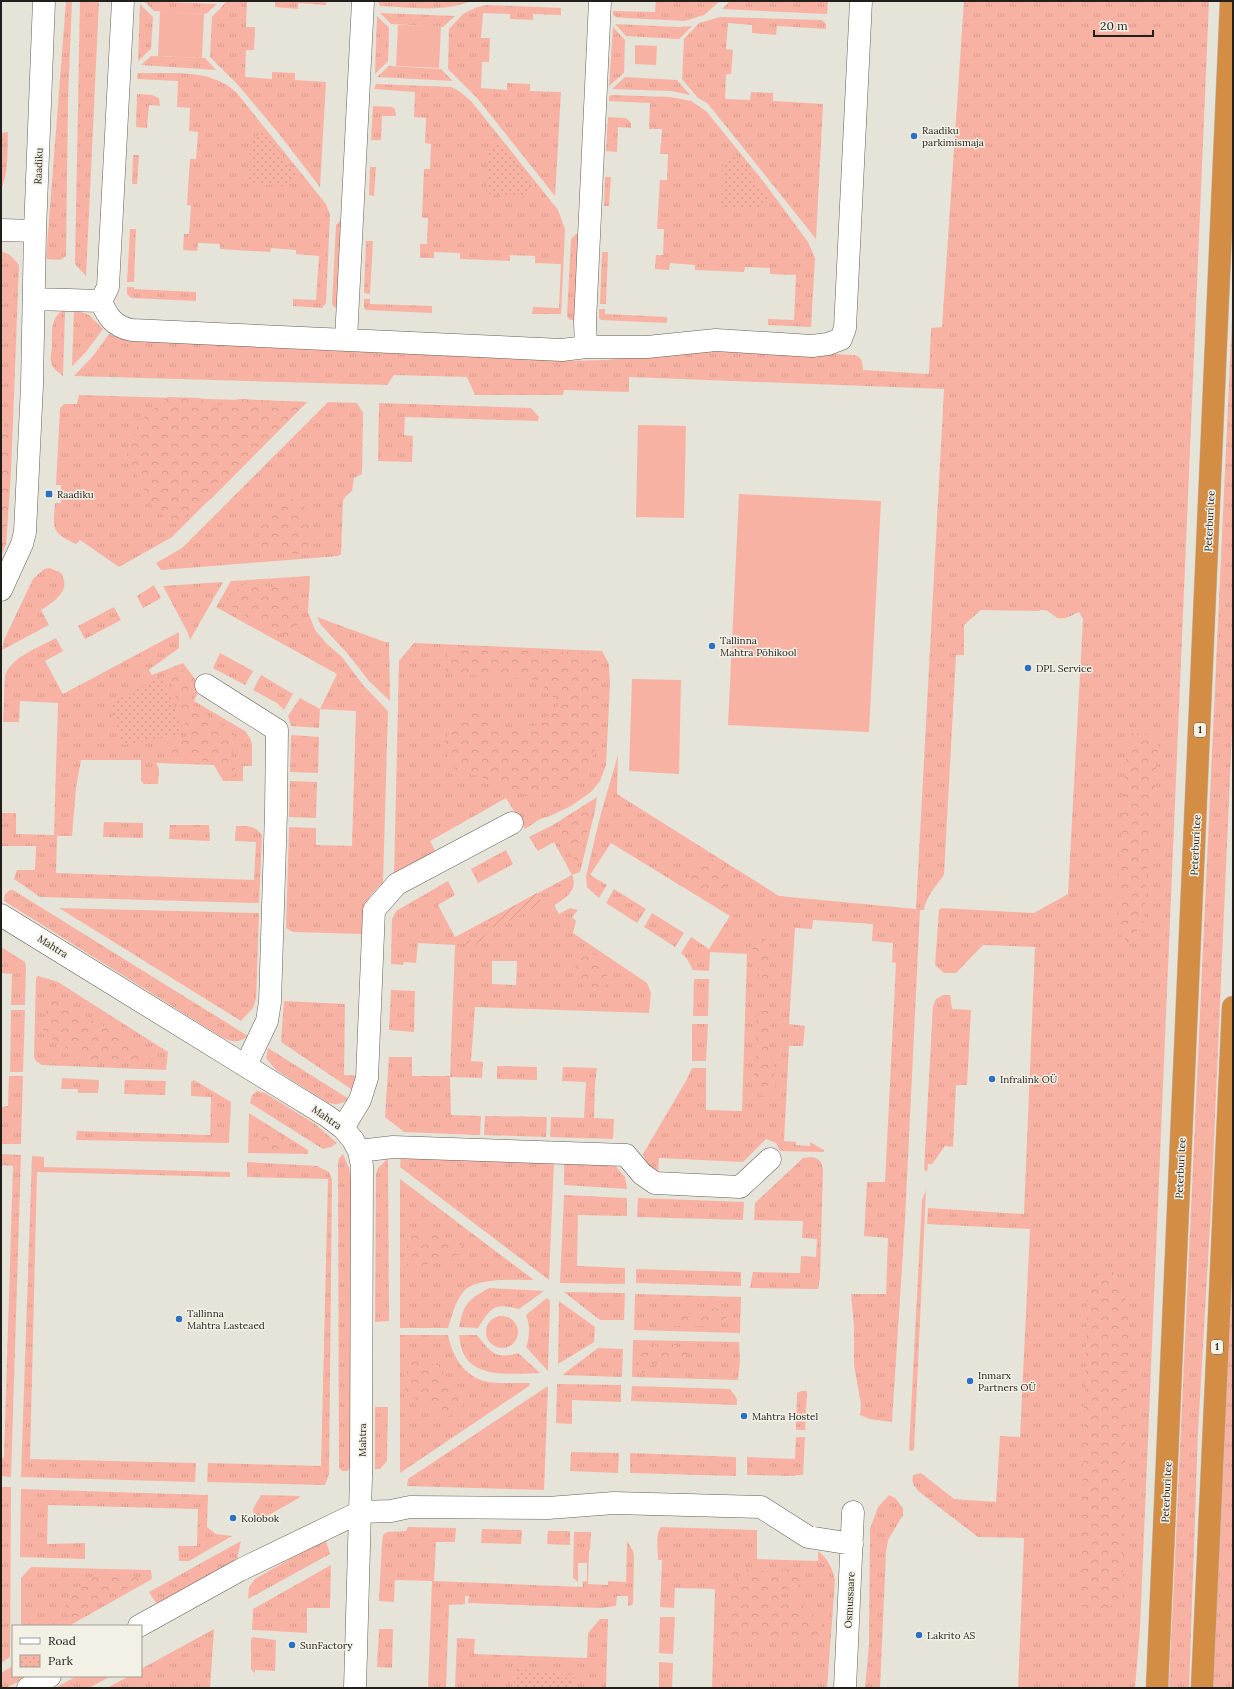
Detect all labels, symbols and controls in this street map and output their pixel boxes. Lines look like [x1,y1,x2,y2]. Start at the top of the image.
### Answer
scale bar [1094,12,1153,38]
text: 20 m [1100,18,1128,33]
place label: Raadiku parkimismaja [922,124,984,149]
marker: Raadiku parkimismaja [909,131,919,141]
street label: Raadiku [31,147,46,185]
place label: Raadiku [57,488,94,501]
marker: Raadiku [44,489,54,499]
street label: Peterburi tee [1201,490,1218,552]
place label: Tallinna Mahtra Põhikool [720,634,797,659]
marker: Tallinna Mahtra Põhikool [707,641,717,651]
place label: DPL Service [1036,662,1092,675]
marker: DPL Service [1023,663,1033,673]
road number: 1 [1194,723,1206,737]
street label: Peterburi tee [1187,814,1204,876]
street label: Mahtra [35,932,70,961]
place label: Infralink OÜ [1000,1073,1058,1086]
marker: Infralink OÜ [987,1074,997,1084]
street label: Mahtra [309,1102,344,1132]
street label: Peterburi tee [1172,1137,1189,1199]
place label: Tallinna Mahtra Lasteaed [187,1307,265,1332]
marker: Tallinna Mahtra Lasteaed [174,1314,184,1324]
road number: 1 [1211,1340,1223,1354]
place label: Inmarx Partners OÜ [978,1369,1036,1394]
marker: Inmarx Partners OÜ [965,1376,975,1386]
place label: Mahtra Hostel [752,1410,819,1423]
marker: Mahtra Hostel [739,1411,749,1421]
street label: Mahtra [356,1423,369,1457]
street label: Peterburi tee [1158,1461,1175,1523]
place label: Kolobok [241,1512,280,1525]
marker: Kolobok [228,1513,238,1523]
street label: Osmussaare [842,1571,858,1629]
legend [12,1625,142,1677]
place label: Lakrito AS [927,1629,975,1642]
marker: Lakrito AS [914,1630,924,1640]
text: Road [48,1633,76,1648]
place label: SunFactory [300,1639,353,1652]
marker: SunFactory [287,1640,297,1650]
text: Park [48,1653,74,1668]

